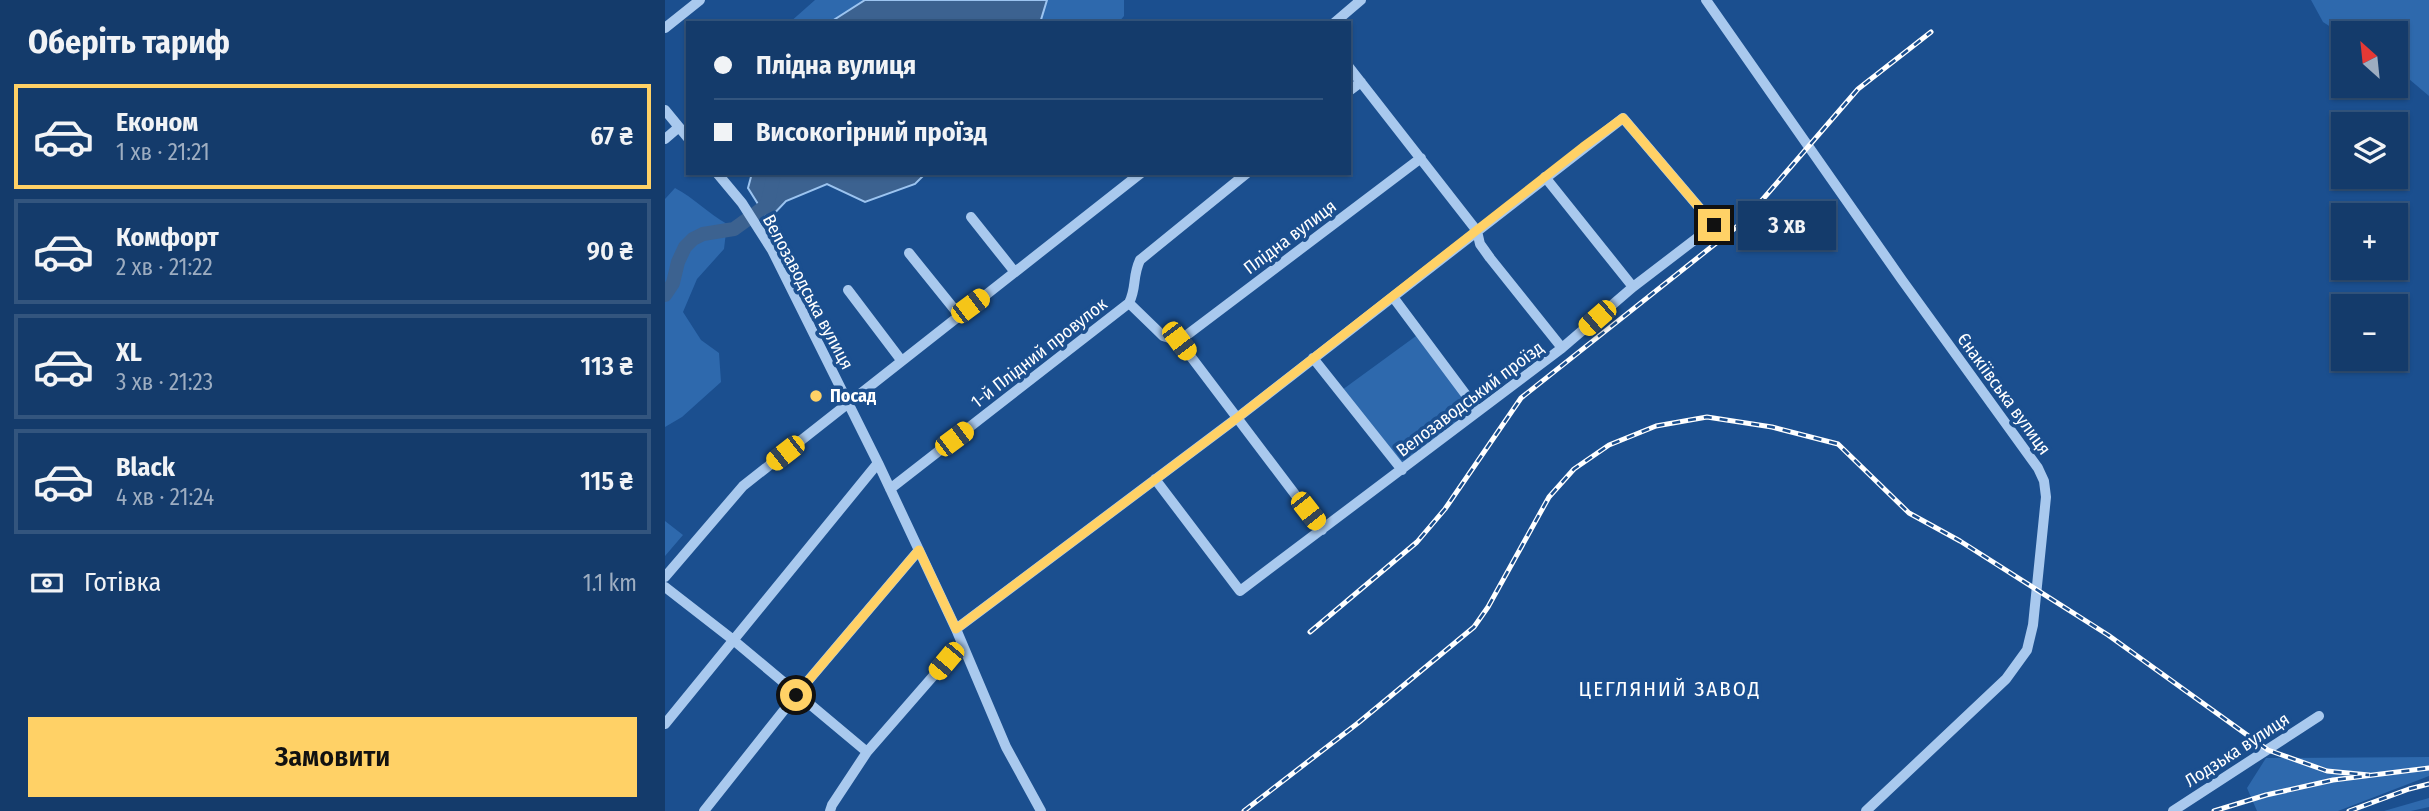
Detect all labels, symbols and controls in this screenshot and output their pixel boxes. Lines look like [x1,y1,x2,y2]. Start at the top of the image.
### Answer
north arrow [2331,21,2408,98]
map controls [2331,21,2408,371]
text: Оберіть тариф [28,23,230,61]
text: Плідна вулиця [756,50,916,81]
icon: car [32,105,95,168]
text: Економ [116,107,198,138]
button: layers [2331,112,2408,189]
text: Високогірний проїзд [756,117,987,148]
text: 67 ₴ [590,121,633,152]
text: 1 хв · 21:21 [116,138,210,166]
street label: Плідна вулиця [1239,195,1341,279]
callout: 3 хв [1739,201,1837,250]
button: + [2331,203,2408,280]
route end [1698,209,1730,241]
street label: Велозаводська вулиця [758,211,858,373]
text: 3 хв [1768,211,1806,239]
icon: car [32,220,95,283]
text: Комфорт [116,222,219,253]
text: 90 ₴ [587,236,633,267]
text: 2 хв · 21:22 [116,253,213,281]
car [947,285,994,327]
street label: 1-й Плідний провулок [967,293,1112,413]
button: − [2331,294,2408,371]
car [1575,296,1620,340]
car [1158,318,1201,364]
street label: Єнакіївська вулиця [1952,329,2056,459]
icon: car [32,335,95,398]
street label: Велозаводський проїзд [1392,336,1548,462]
text: XL [116,337,142,368]
text: 113 ₴ [581,351,633,382]
text: 3 хв · 21:23 [116,368,213,396]
place label: Посад [830,385,876,407]
marker: Посад [808,388,824,404]
car [931,418,978,460]
car [762,432,809,474]
icon: car [32,450,95,513]
text: Black [116,452,175,483]
text: 115 ₴ [580,466,633,497]
text: 4 хв · 21:24 [116,483,214,511]
car [1287,488,1330,534]
icon: cash [28,564,66,602]
text: Готівка [84,567,161,598]
text: 1.1 km [583,569,637,597]
car [925,638,968,684]
district label: ЦЕГЛЯНИЙ ЗАВОД [1579,676,1761,702]
route start [780,679,812,711]
street label: Лодзька вулиця [2180,708,2294,792]
button: Замовити [28,717,637,797]

